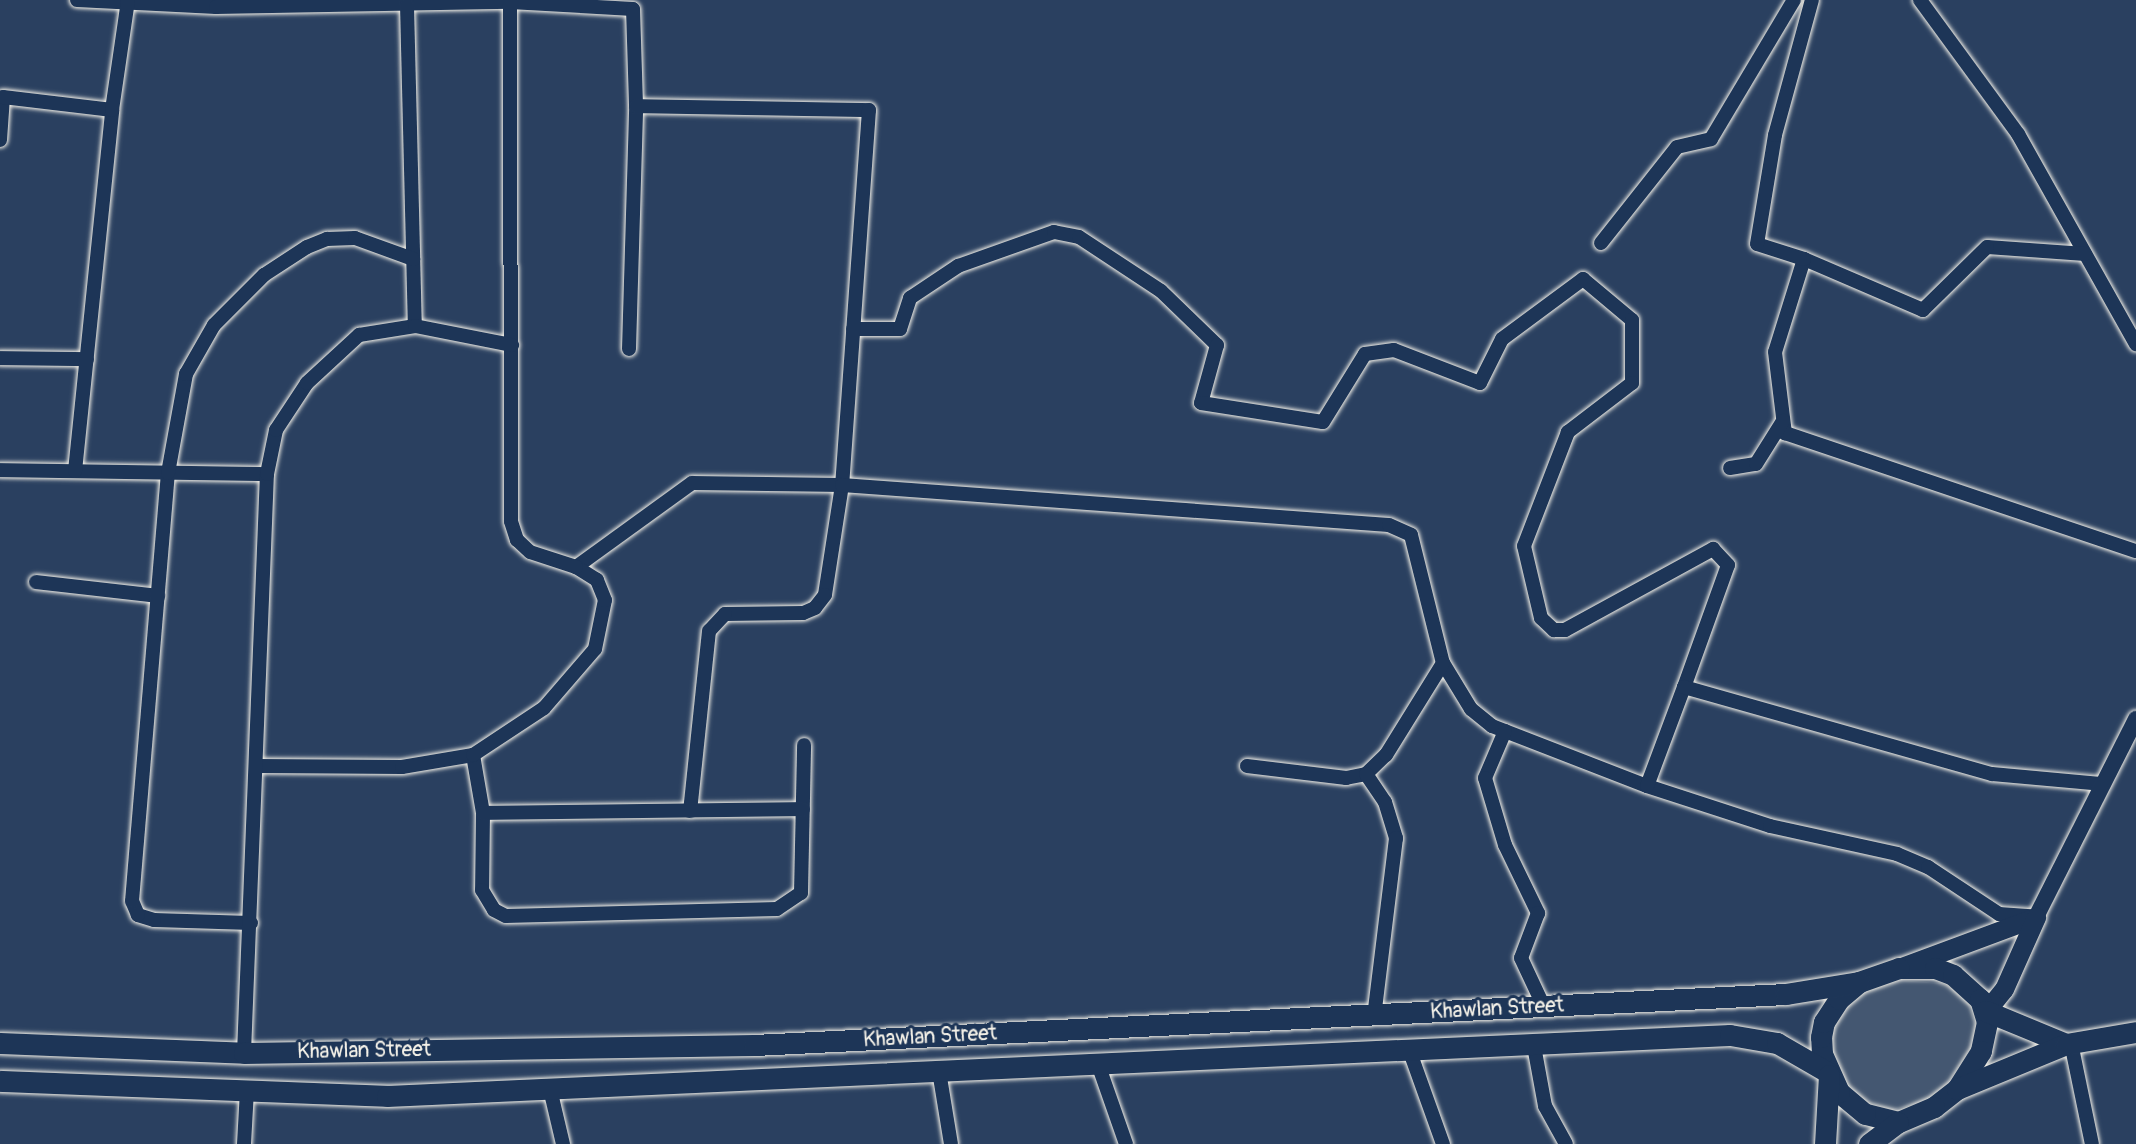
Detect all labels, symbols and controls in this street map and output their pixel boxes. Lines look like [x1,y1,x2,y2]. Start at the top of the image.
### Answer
street label: Khawlan Street [1429,993,1565,1025]
street label: Khawlan Street [862,1021,998,1053]
street label: Khawlan Street [297,1037,431,1065]

